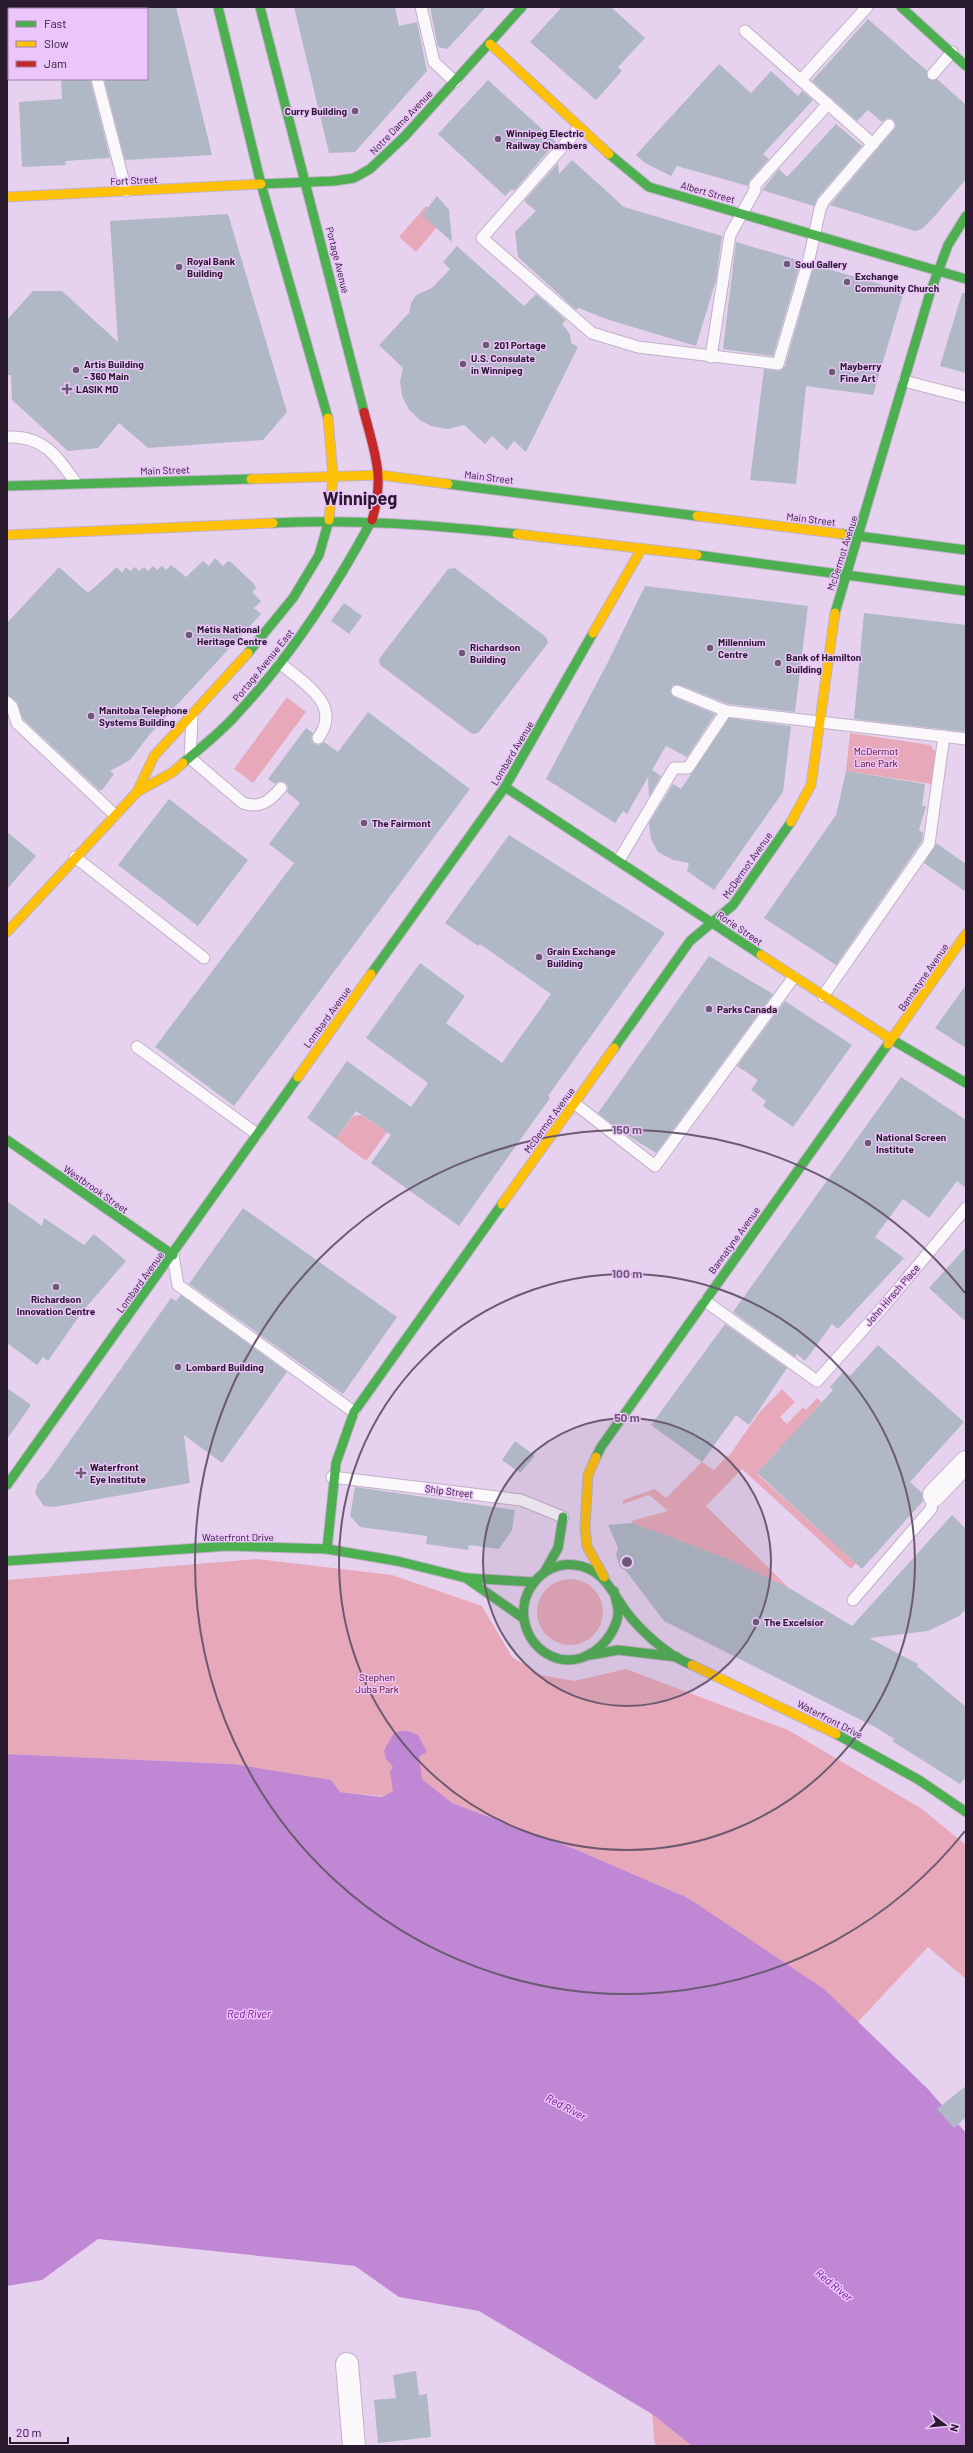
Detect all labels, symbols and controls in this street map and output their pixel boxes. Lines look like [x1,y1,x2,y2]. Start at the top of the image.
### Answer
legend [8,8,148,80]
text: Fast [44,16,67,30]
text: Slow [44,36,69,50]
text: Jam [44,56,67,70]
street label: Notre Dame Avenue [367,87,435,157]
place label: Curry Building [285,105,347,117]
marker: Curry Building [350,106,360,116]
place label: Winnipeg Electric Railway Chambers [506,127,587,151]
marker: Winnipeg Electric Railway Chambers [493,134,503,144]
street label: Fort Street [110,173,158,187]
street label: Albert Street [680,179,737,206]
street label: Portage Avenue [324,225,352,295]
place label: Royal Bank Building [187,255,236,279]
place label: Soul Gallery [795,258,847,270]
marker: Soul Gallery [782,259,792,269]
marker: Royal Bank Building [174,262,184,272]
place label: Exchange Community Church [855,270,939,294]
marker: Exchange Community Church [842,277,852,287]
place label: 201 Portage [494,339,547,351]
marker: 201 Portage [481,340,491,350]
place label: U.S. Consulate in Winnipeg [471,352,535,376]
place label: Artis Building - 360 Main [84,358,144,382]
marker: U.S. Consulate in Winnipeg [458,359,468,369]
place label: Mayberry Fine Art [840,360,881,384]
marker: Artis Building - 360 Main [71,365,81,375]
marker: Mayberry Fine Art [827,367,837,377]
marker: LASIK MD [61,383,73,395]
place label: LASIK MD [76,383,118,395]
street label: Main Street [140,463,190,477]
street label: Main Street [464,468,515,486]
district label: Winnipeg [323,487,397,509]
street label: Main Street [786,510,837,528]
street label: McDermot Avenue [824,514,860,592]
place label: Métis National Heritage Centre [197,623,268,647]
street label: Portage Avenue East [230,626,296,704]
marker: Métis National Heritage Centre [184,630,194,640]
place label: Millennium Centre [718,636,765,660]
place label: Richardson Building [470,641,520,665]
marker: Millennium Centre [705,643,715,653]
marker: Richardson Building [457,648,467,658]
place label: Bank of Hamilton Building [786,651,861,675]
marker: Bank of Hamilton Building [773,658,783,668]
place label: Manitoba Telephone Systems Building [99,704,188,728]
marker: Manitoba Telephone Systems Building [86,711,96,721]
street label: Lombard Avenue [488,719,536,787]
park label: McDermot Lane Park [854,745,899,769]
place label: The Fairmont [372,817,431,829]
marker: The Fairmont [359,818,369,828]
street label: McDermot Avenue [720,829,774,901]
street label: Rorie Street [715,908,765,948]
street label: Bannatyne Avenue [895,941,951,1013]
place label: Grain Exchange Building [547,945,616,969]
marker: Grain Exchange Building [534,952,544,962]
street label: Lombard Avenue [301,984,353,1050]
place label: Parks Canada [717,1003,777,1015]
marker: Parks Canada [704,1004,714,1014]
street label: McDermot Avenue [521,1085,577,1155]
text: 150 m [612,1122,642,1136]
place label: National Screen Institute [876,1131,946,1155]
marker: National Screen Institute [863,1138,873,1148]
street label: Westbrook Street [61,1162,131,1216]
street label: Bannatyne Avenue [706,1204,762,1276]
street label: Lombard Avenue [114,1249,166,1315]
street label: John Hirsch Place [862,1262,922,1328]
text: 100 m [612,1266,642,1280]
marker: Richardson Innovation Centre [51,1282,61,1292]
place label: Richardson Innovation Centre [17,1293,96,1317]
place label: Lombard Building [186,1361,264,1373]
marker: Lombard Building [173,1362,183,1372]
text: 50 m [614,1410,640,1424]
place label: Waterfront Eye Institute [90,1461,146,1485]
marker: Waterfront Eye Institute [75,1467,87,1479]
street label: Ship Street [424,1482,474,1500]
street label: Waterfront Drive [202,1531,274,1543]
centre of rings [620,1555,634,1569]
place label: The Excelsior [764,1616,824,1628]
marker: The Excelsior [751,1617,761,1627]
park label: Stephen Juba Park [355,1671,399,1695]
street label: Waterfront Drive [795,1697,865,1741]
water label: Red River [227,2007,272,2020]
water label: Red River [544,2091,590,2123]
water label: Red River [813,2266,856,2304]
north arrow [925,2405,965,2445]
scale bar [10,2419,68,2445]
text: N [948,2423,962,2433]
text: 20 m [16,2425,42,2439]

